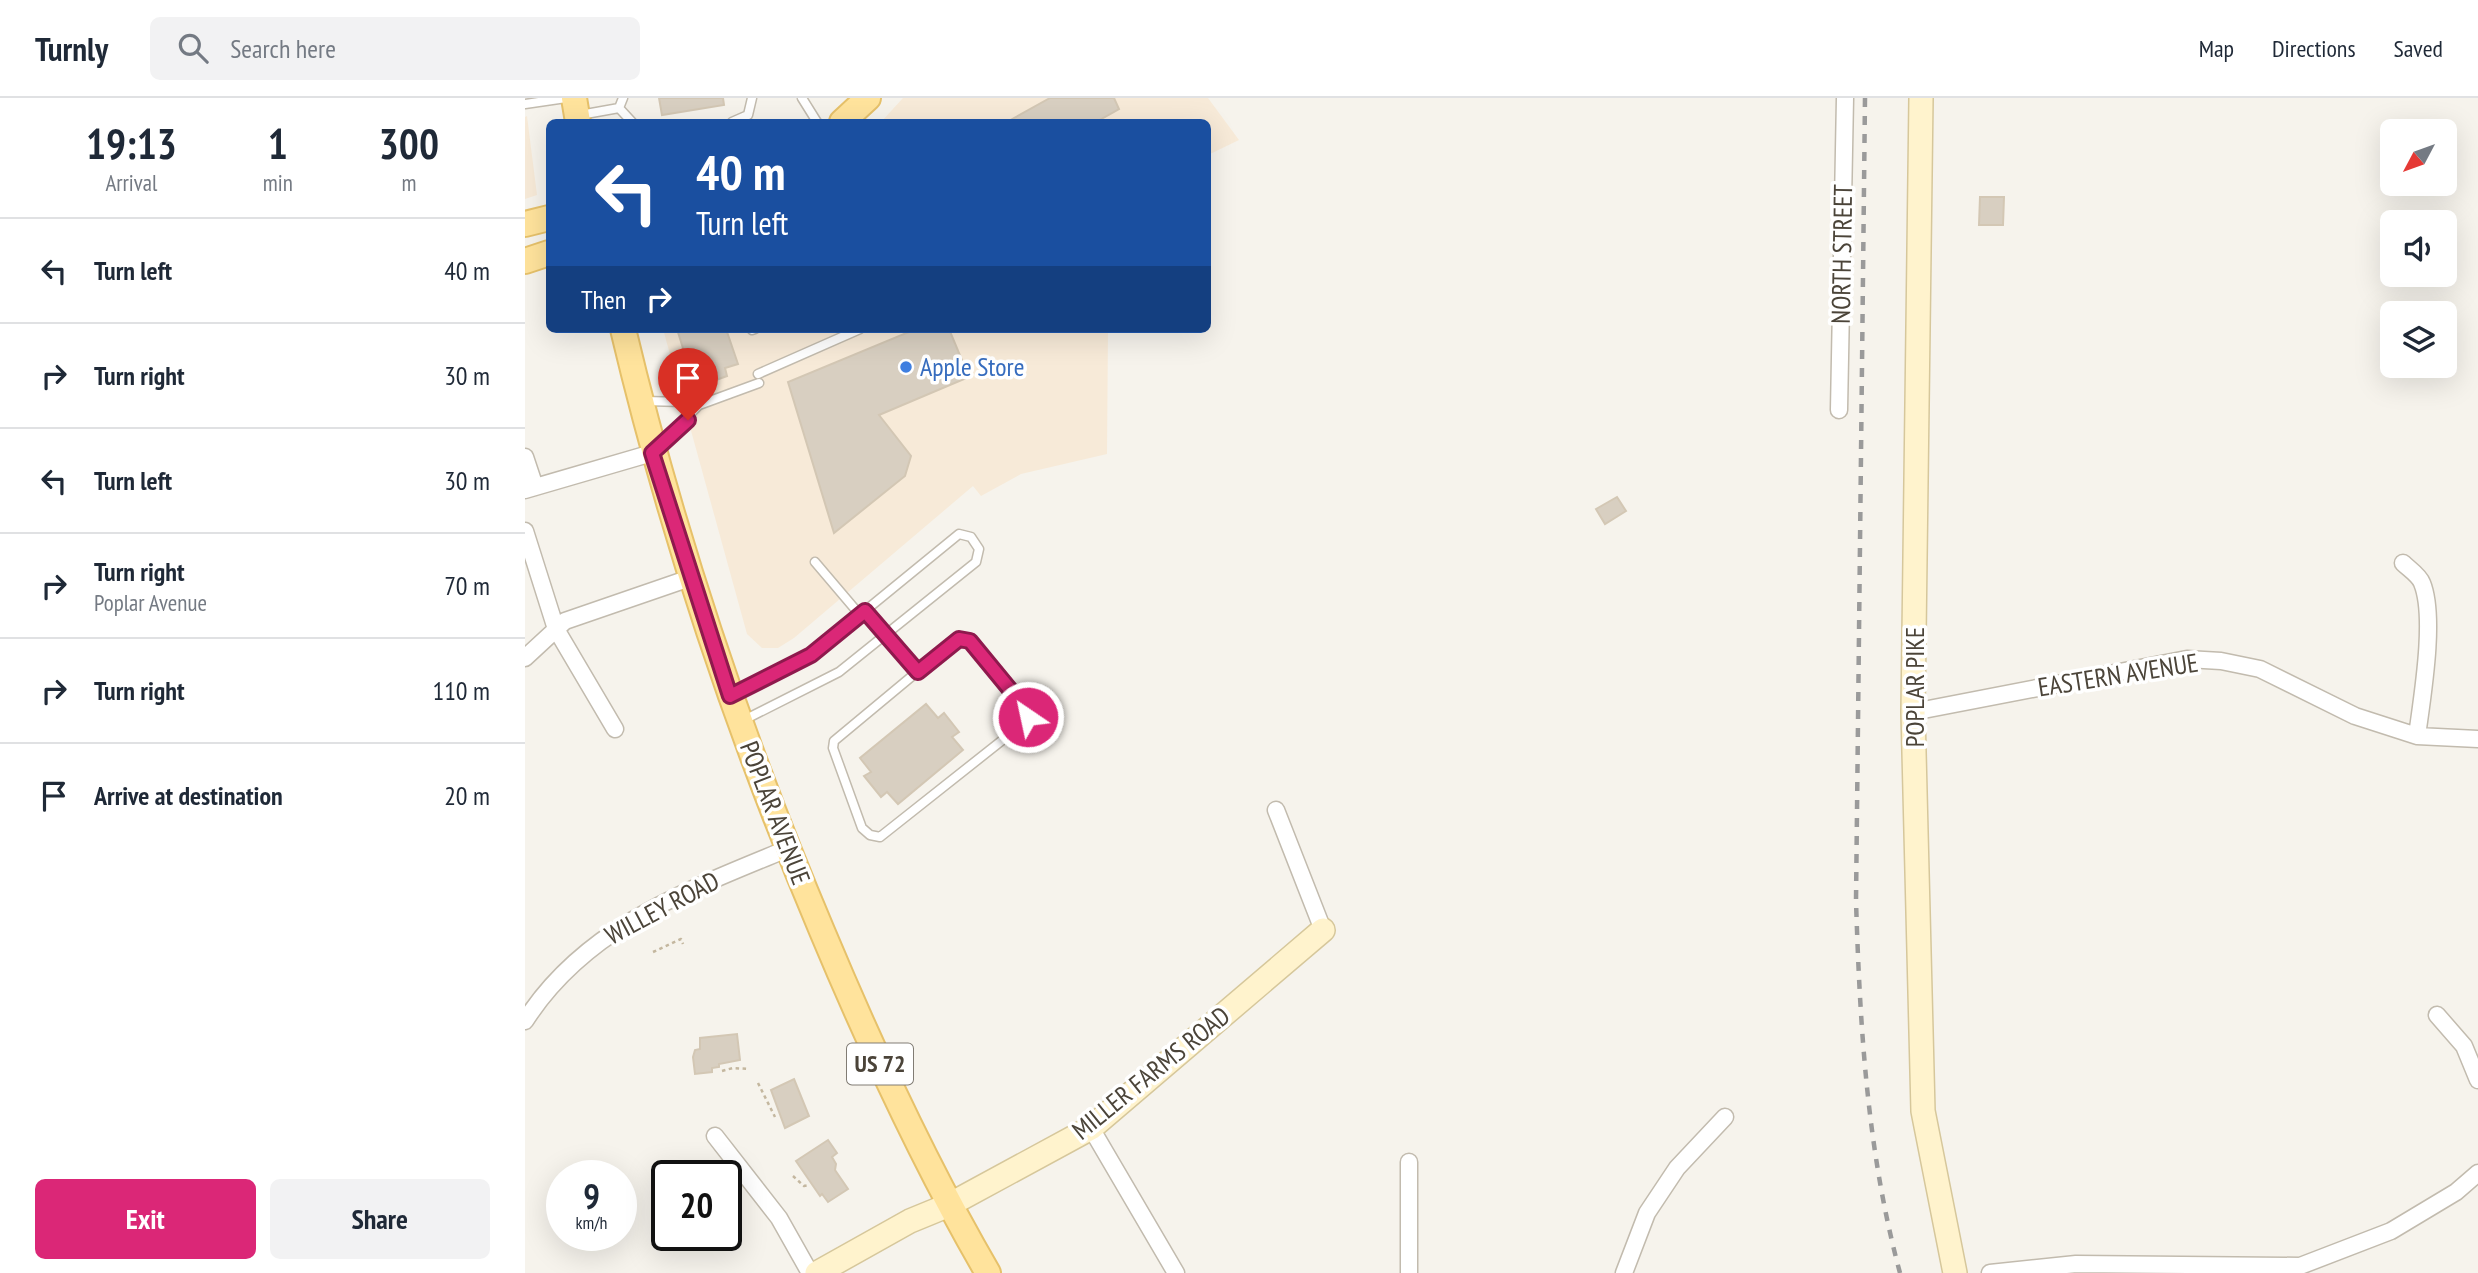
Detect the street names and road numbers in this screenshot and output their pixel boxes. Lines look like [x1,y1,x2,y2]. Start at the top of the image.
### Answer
street label: NORTH STREET [1824,183,1859,324]
street label: POPLAR PIKE [1898,627,1931,747]
street label: EASTERN AVENUE [2035,646,2200,703]
street label: POPLAR AVENUE [733,736,818,889]
street label: WILLEY ROAD [599,864,724,951]
street label: MILLER FARMS ROAD [1065,999,1236,1146]
road number: US 72 [847,1044,913,1084]

